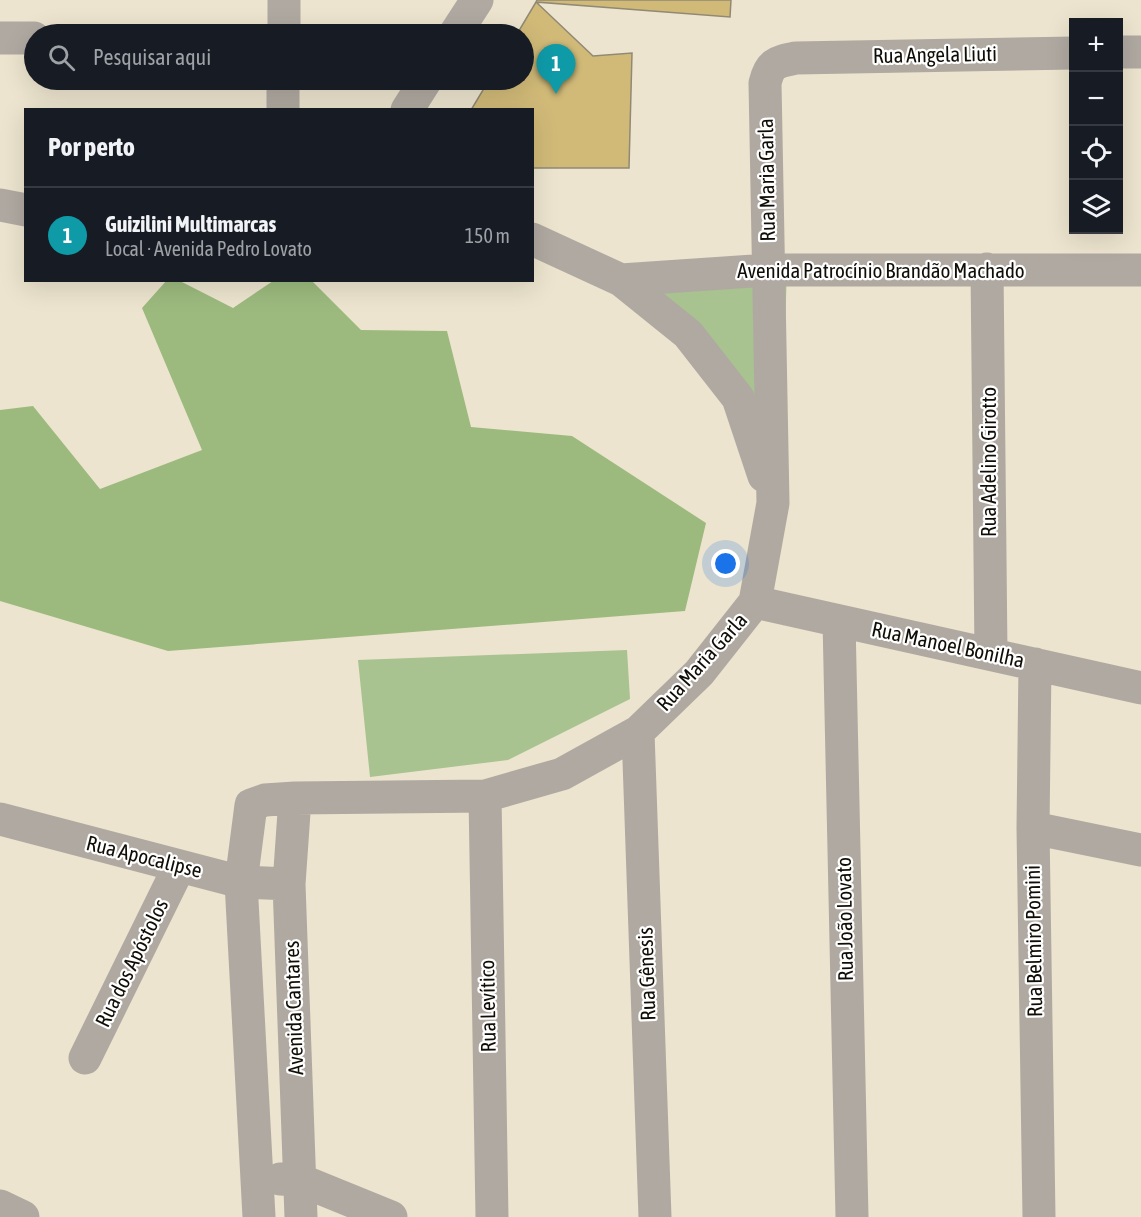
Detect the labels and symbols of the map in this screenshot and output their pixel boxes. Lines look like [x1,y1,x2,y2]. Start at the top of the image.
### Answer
street label: Rua Angela Liuti [873,41,997,67]
pin: 1 [536,44,576,94]
street label: Rua Maria Garla [753,118,779,242]
street label: Avenida Patrocínio Brandão Machado [737,258,1025,282]
street label: Rua Adelino Girotto [976,387,1000,537]
your location [711,549,740,578]
street label: Rua Maria Garla [651,608,751,715]
street label: Rua Manoel Bonilha [870,616,1027,672]
street label: Rua Apocalipse [84,830,205,882]
street label: Rua João Lovato [831,857,857,981]
street label: Rua Belmiro Pomini [1020,865,1046,1017]
street label: Rua dos Apóstolos [90,895,172,1030]
street label: Rua Gênesis [632,927,660,1021]
street label: Avenida Cantares [279,941,307,1076]
street label: Rua Levítico [474,959,500,1053]

